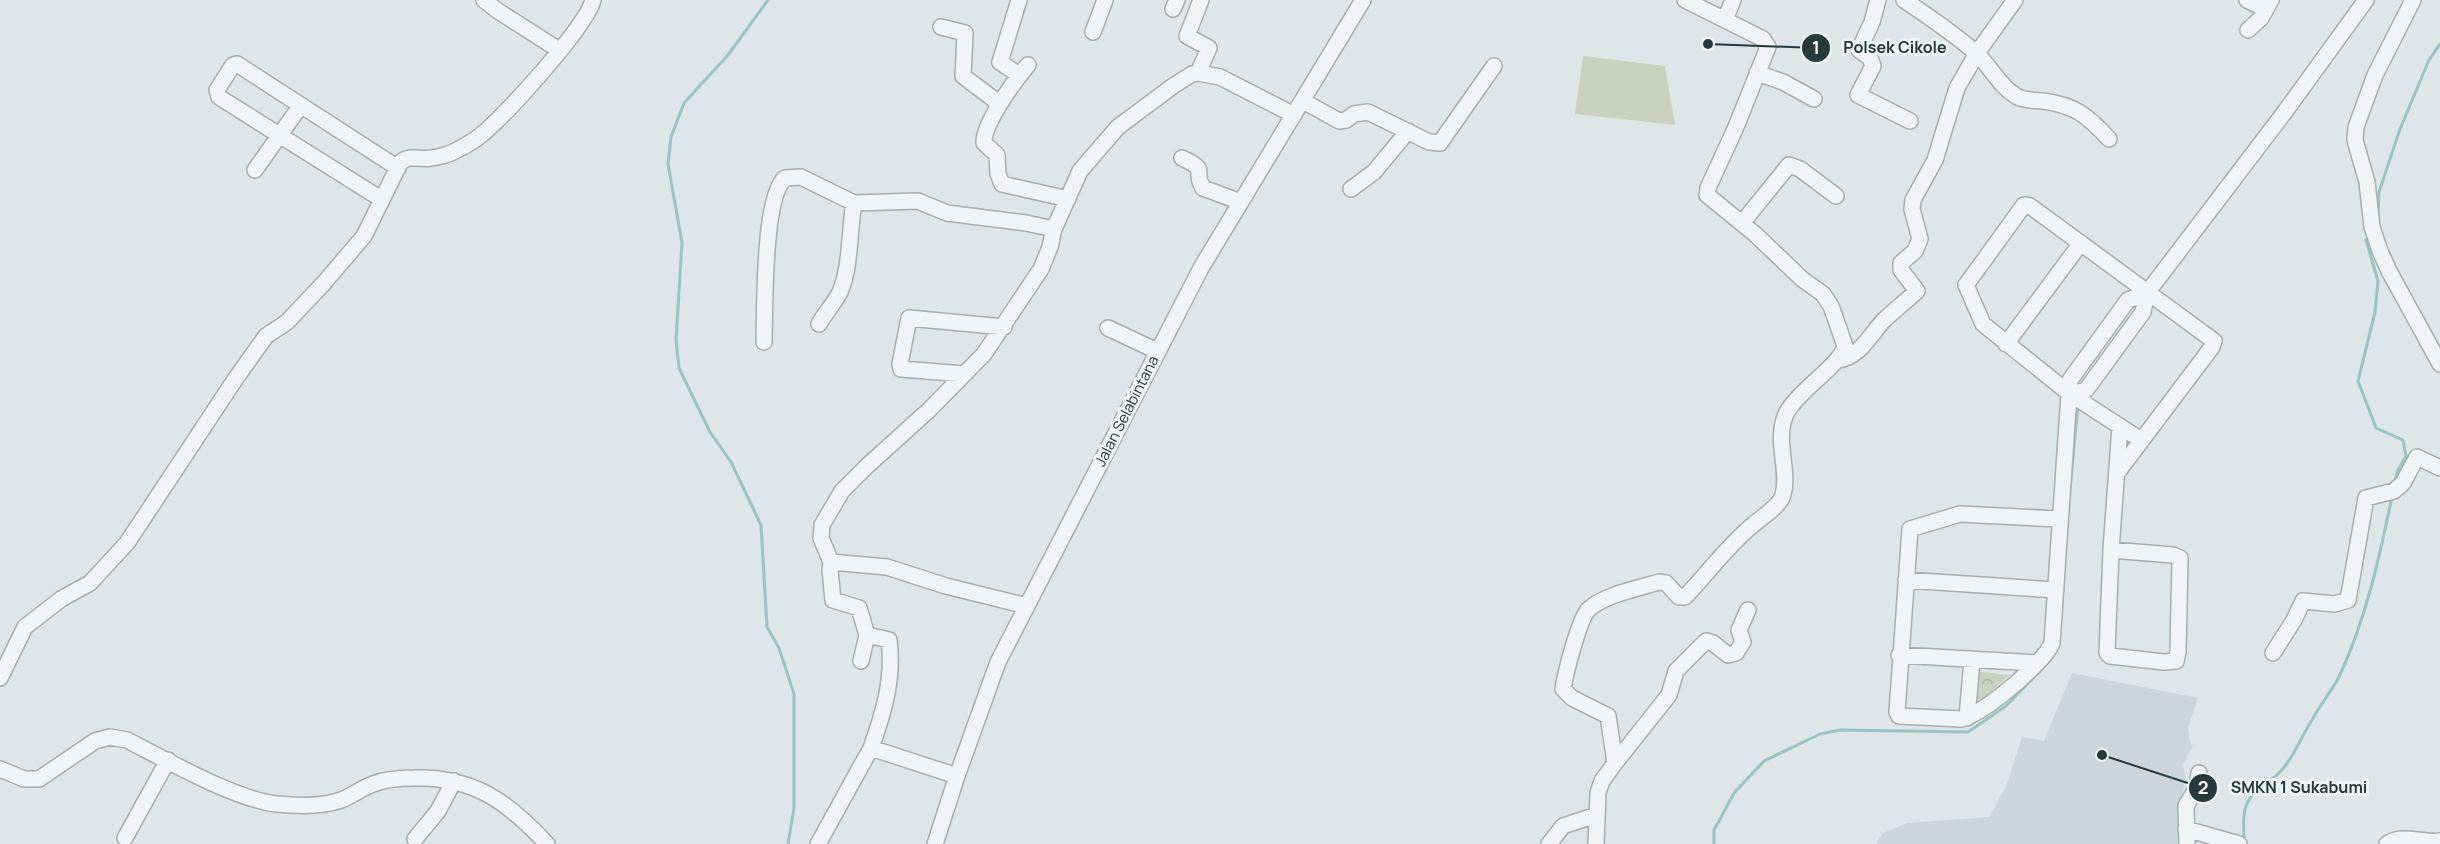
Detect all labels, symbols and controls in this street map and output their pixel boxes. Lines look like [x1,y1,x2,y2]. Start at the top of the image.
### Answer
callout: Polsek Cikole [1801,31,1958,65]
text: 1 [1812,35,1820,59]
text: Polsek Cikole [1843,36,1947,58]
street label: Jalan Selabintana [1090,352,1164,470]
callout: SMKN 1 Sukabumi [2188,771,2379,805]
text: 2 [2198,775,2208,799]
text: SMKN 1 Sukabumi [2231,776,2367,798]

